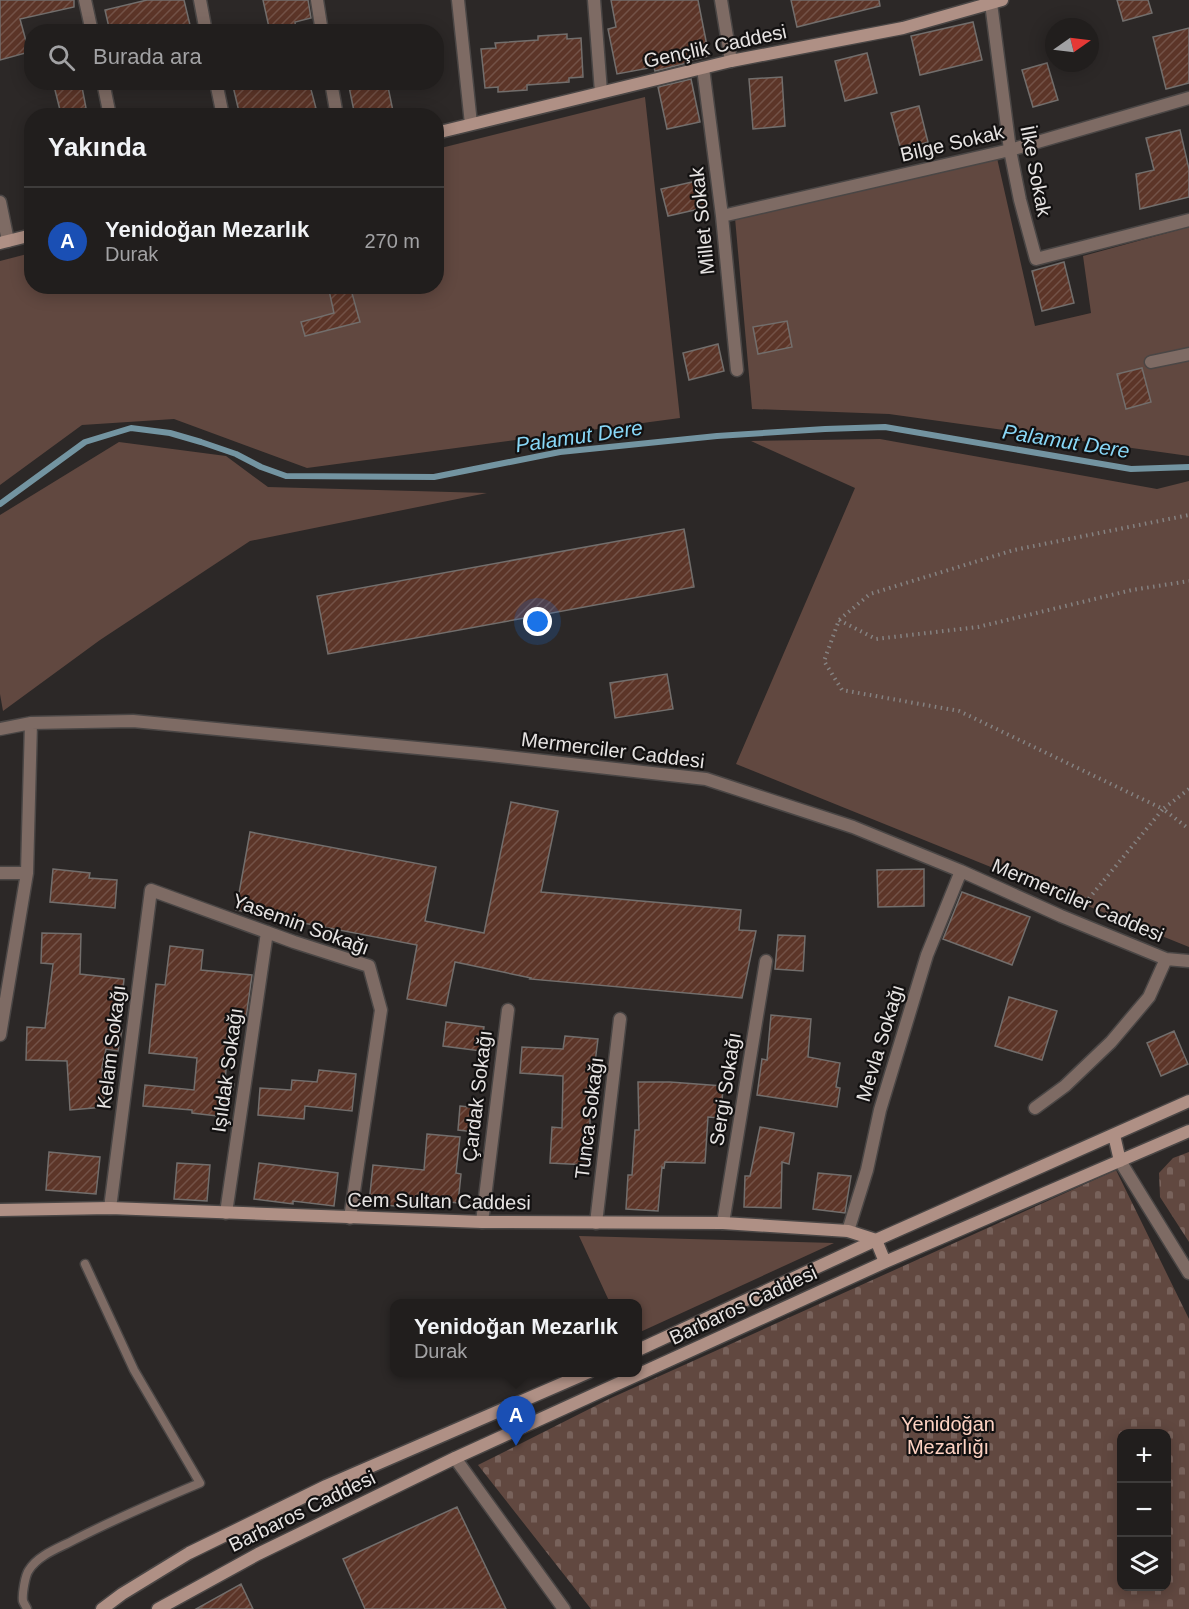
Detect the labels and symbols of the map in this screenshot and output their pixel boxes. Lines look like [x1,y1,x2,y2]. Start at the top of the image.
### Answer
north arrow [1045,18,1099,72]
street label: Gençlik Caddesi [641,20,789,72]
street label: Bilge Sokak [898,120,1007,166]
street label: İlke Sokak [1016,124,1056,219]
street label: Millet Sokak [685,165,719,276]
water label: Palamut Dere [514,416,644,456]
water label: Palamut Dere [1001,420,1131,462]
your location [523,607,552,636]
street label: Mermerciler Caddesi [520,728,706,772]
street label: Mermerciler Caddesi [989,854,1167,946]
street label: Yasemin Sokağı [230,889,372,959]
street label: Mevla Sokağı [852,982,908,1104]
street label: Kelam Sokağı [92,984,130,1110]
street label: Işıldak Sokağı [207,1006,247,1134]
street label: Çardak Sokağı [458,1029,496,1163]
street label: Sergi Sokağı [705,1031,745,1147]
street label: Tunca Sokağı [571,1056,607,1180]
street label: Cem Sultan Caddesi [347,1188,531,1214]
street label: Barbaros Caddesi [666,1261,820,1349]
pin: A [496,1396,536,1446]
park label: Yenidoğan Mezarlığı [901,1413,995,1458]
street label: Barbaros Caddesi [225,1466,379,1556]

